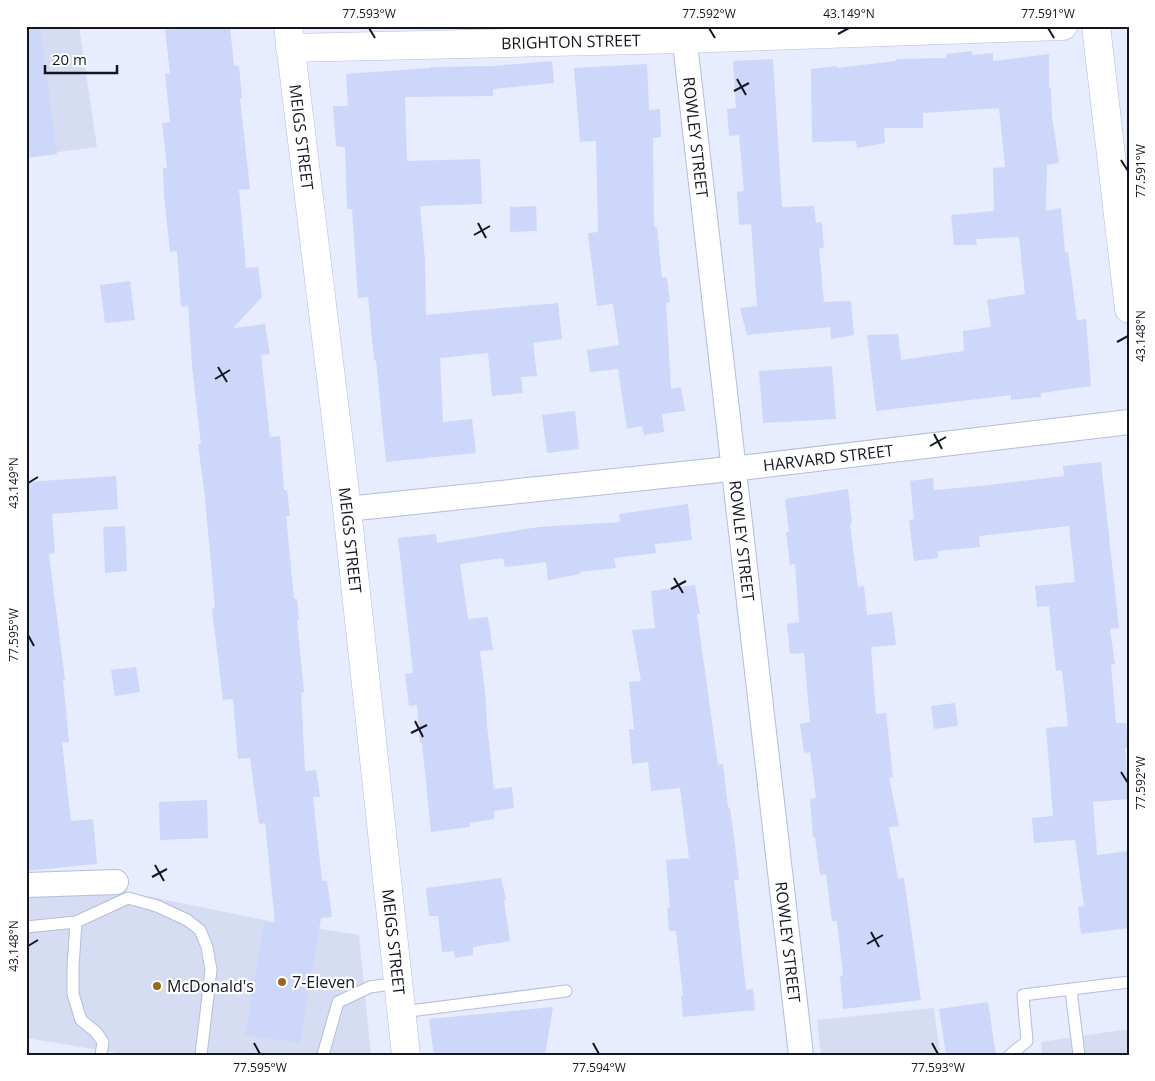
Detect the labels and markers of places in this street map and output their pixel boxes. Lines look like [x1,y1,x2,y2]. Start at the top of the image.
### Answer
place label: 7-Eleven [292,971,355,993]
place label: McDonald's [167,975,254,997]
marker: 7-Eleven [276,976,288,988]
marker: McDonald's [151,980,163,992]

